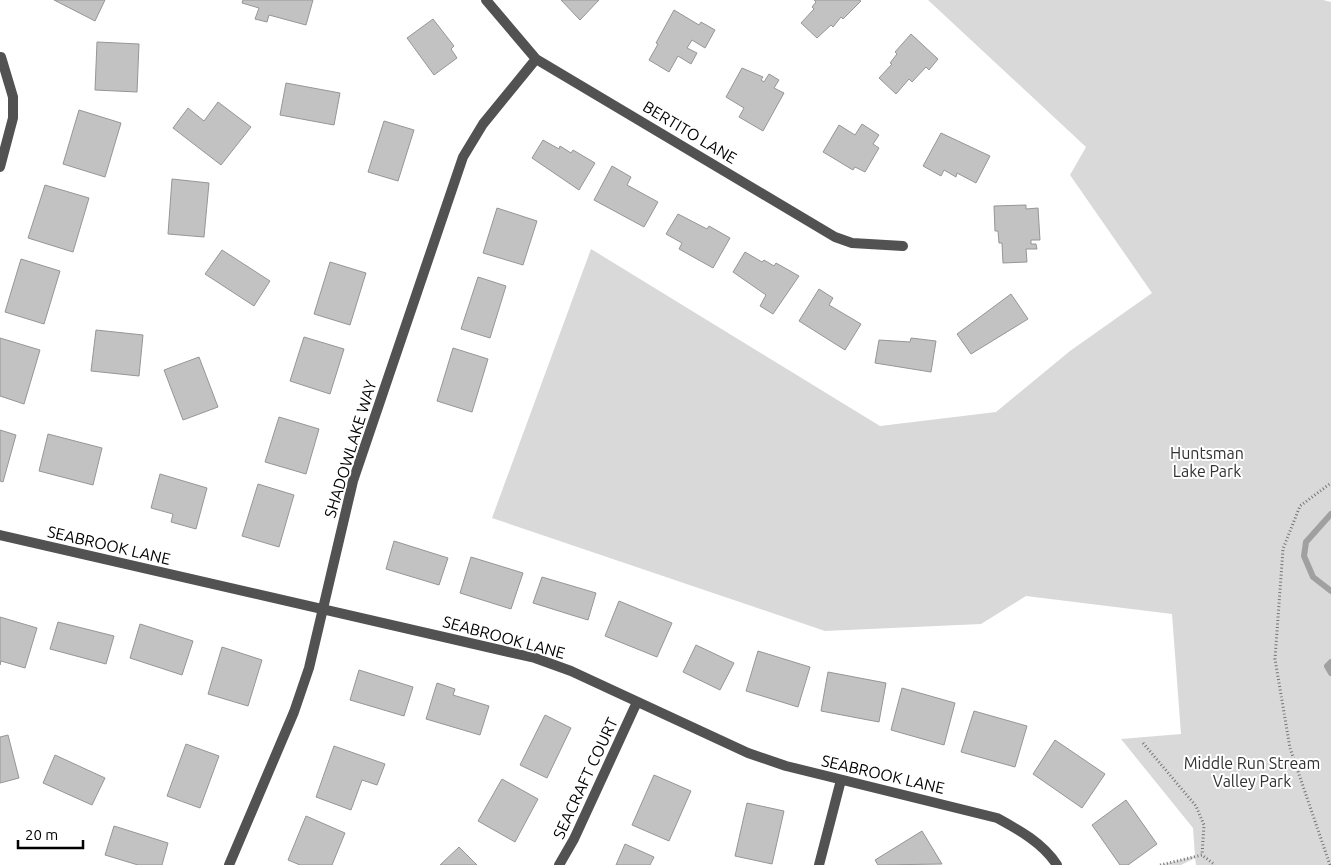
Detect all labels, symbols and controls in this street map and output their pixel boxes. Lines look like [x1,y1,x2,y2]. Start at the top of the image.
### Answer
street label: BERTITO LANE [640,97,740,167]
street label: SHADOWLAKE WAY [320,377,380,520]
park label: Huntsman Lake Park [1170,444,1244,480]
street label: SEABROOK LANE [46,522,172,568]
street label: SEABROOK LANE [441,612,567,662]
street label: SEACRAFT COURT [549,715,621,841]
street label: SEABROOK LANE [820,751,946,797]
park label: Middle Run Stream Valley Park [1184,754,1320,790]
scale bar [18,818,82,850]
text: 20 m [25,826,58,843]

